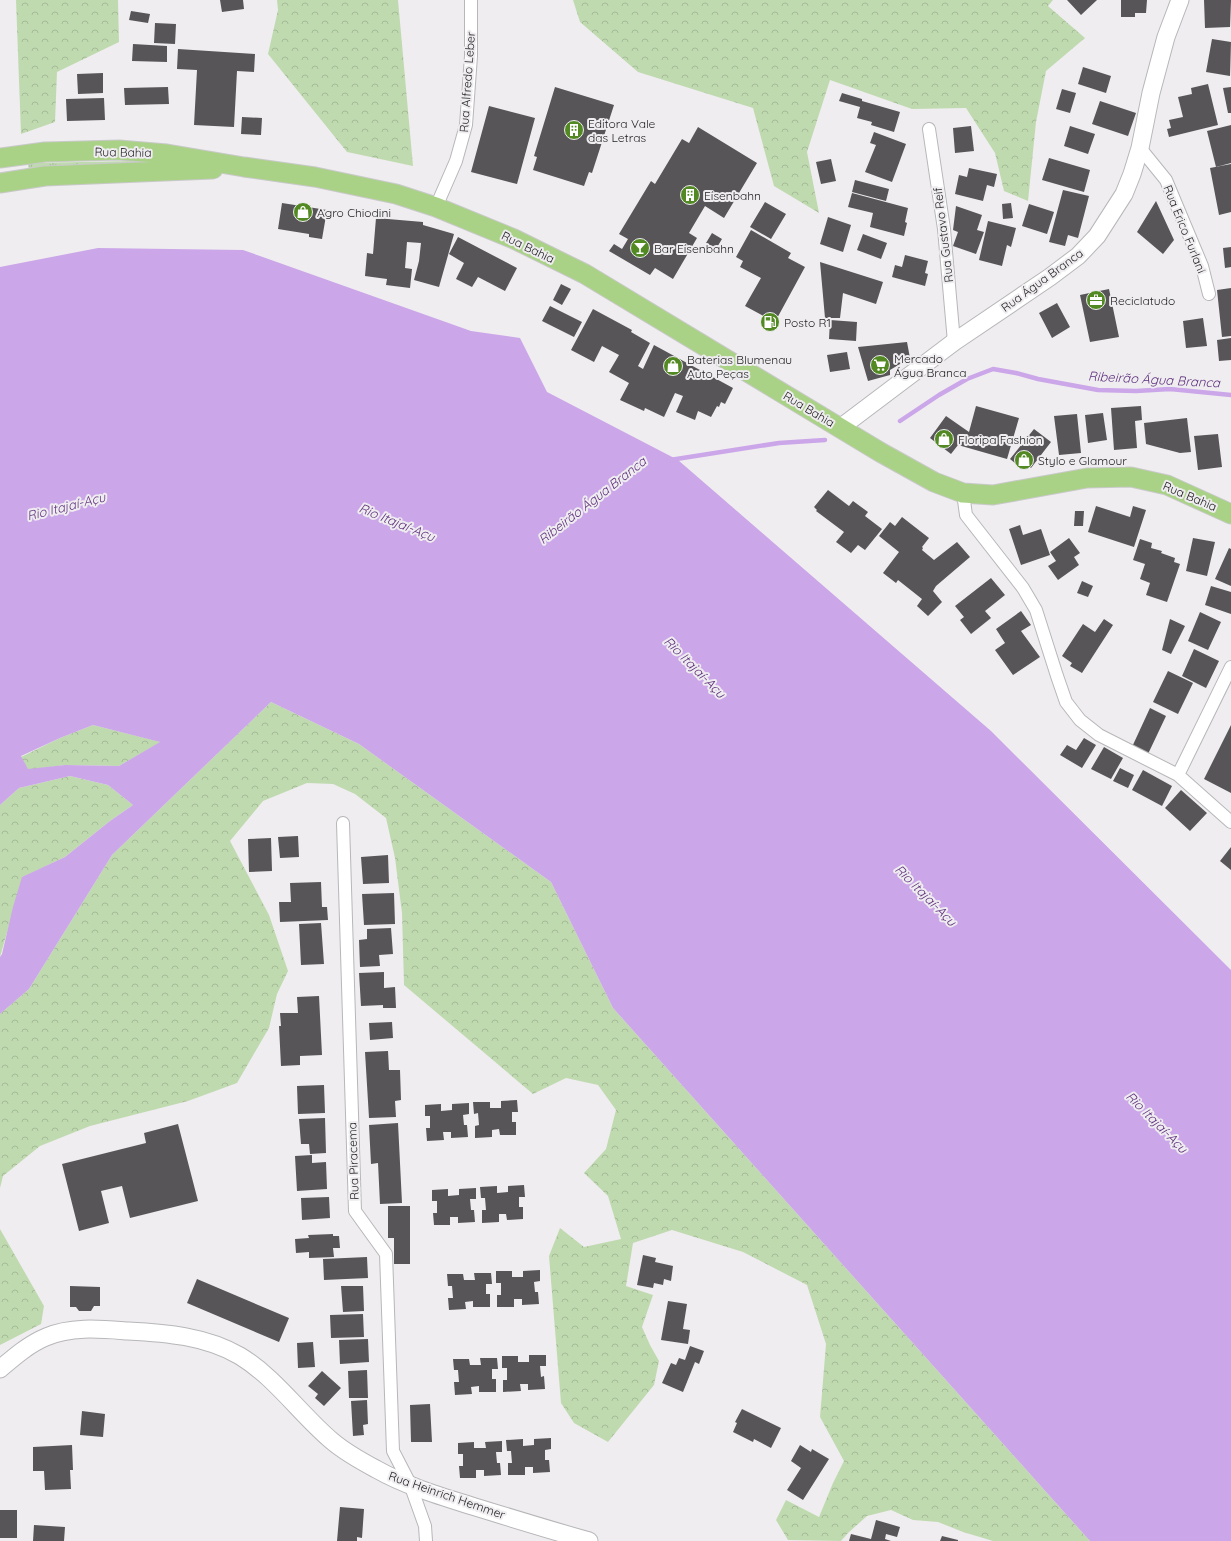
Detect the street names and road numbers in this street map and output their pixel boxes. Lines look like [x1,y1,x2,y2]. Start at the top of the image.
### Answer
street label: Rua Alfredo Leber [456,31,478,133]
street label: Rua Bahia [94,144,152,160]
street label: Rua Erico Furlani [1161,183,1209,275]
street label: Rua Gustavo Reif [930,186,956,283]
street label: Rua Bahia [499,228,557,266]
street label: Rua Água Branca [998,245,1086,315]
street label: Rua Bahia [781,388,837,430]
street label: Rua Bahia [1161,478,1219,514]
street label: Rua Piracema [344,1122,362,1200]
street label: Rua Heinrich Hemmer [387,1468,508,1522]

